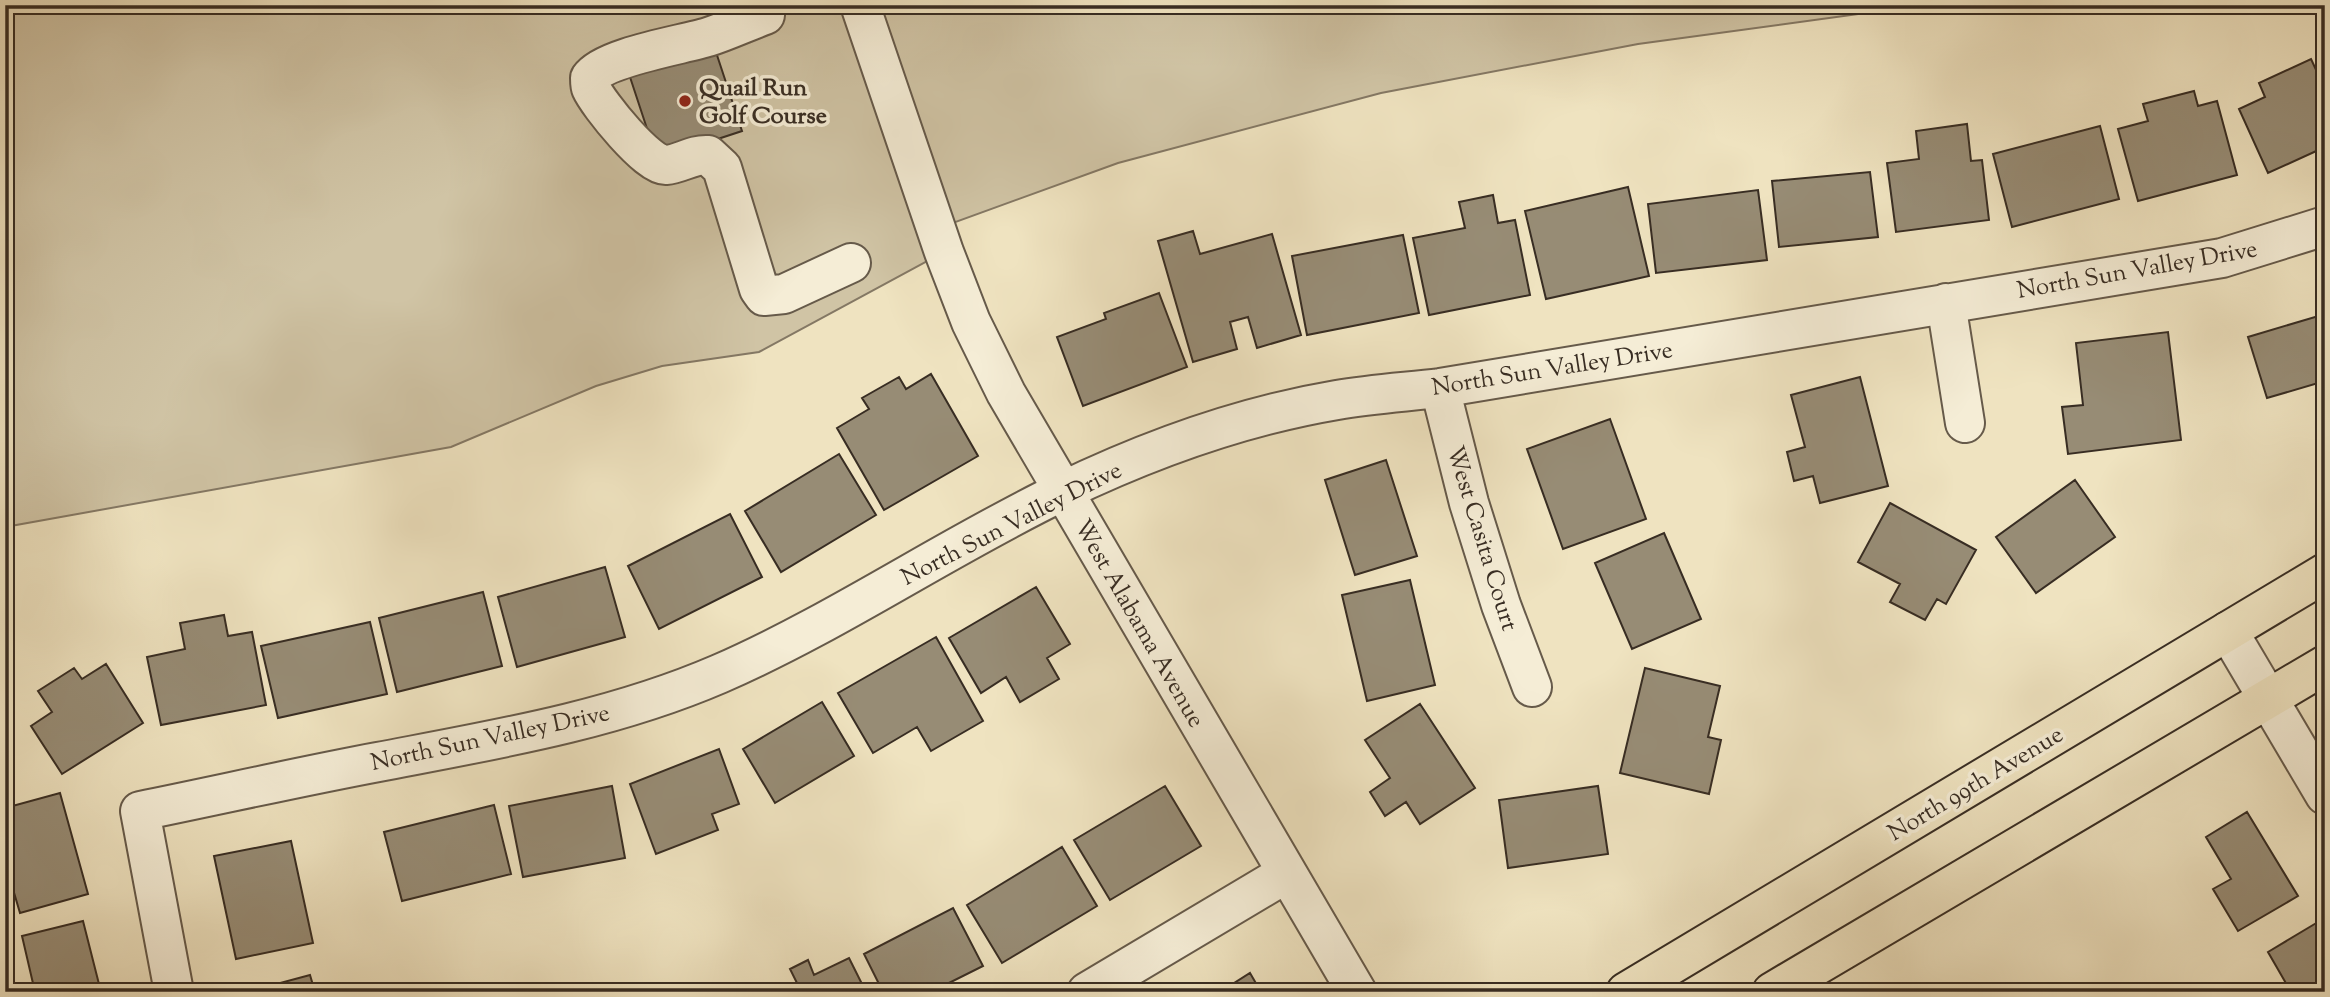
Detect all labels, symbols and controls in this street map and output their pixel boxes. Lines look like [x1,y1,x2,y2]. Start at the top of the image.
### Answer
place label: Quail Run Golf Course [699,72,827,134]
marker: Quail Run Golf Course [677,93,693,109]
street label: North Sun Valley Drive [2014,233,2260,309]
street label: North Sun Valley Drive [1429,334,1675,406]
street label: West Casita Court [1437,442,1525,635]
street label: North Sun Valley Drive [896,454,1128,595]
street label: West Alabama Avenue [1065,513,1212,735]
street label: North Sun Valley Drive [368,697,613,781]
street label: North 99th Avenue [1882,719,2070,851]

